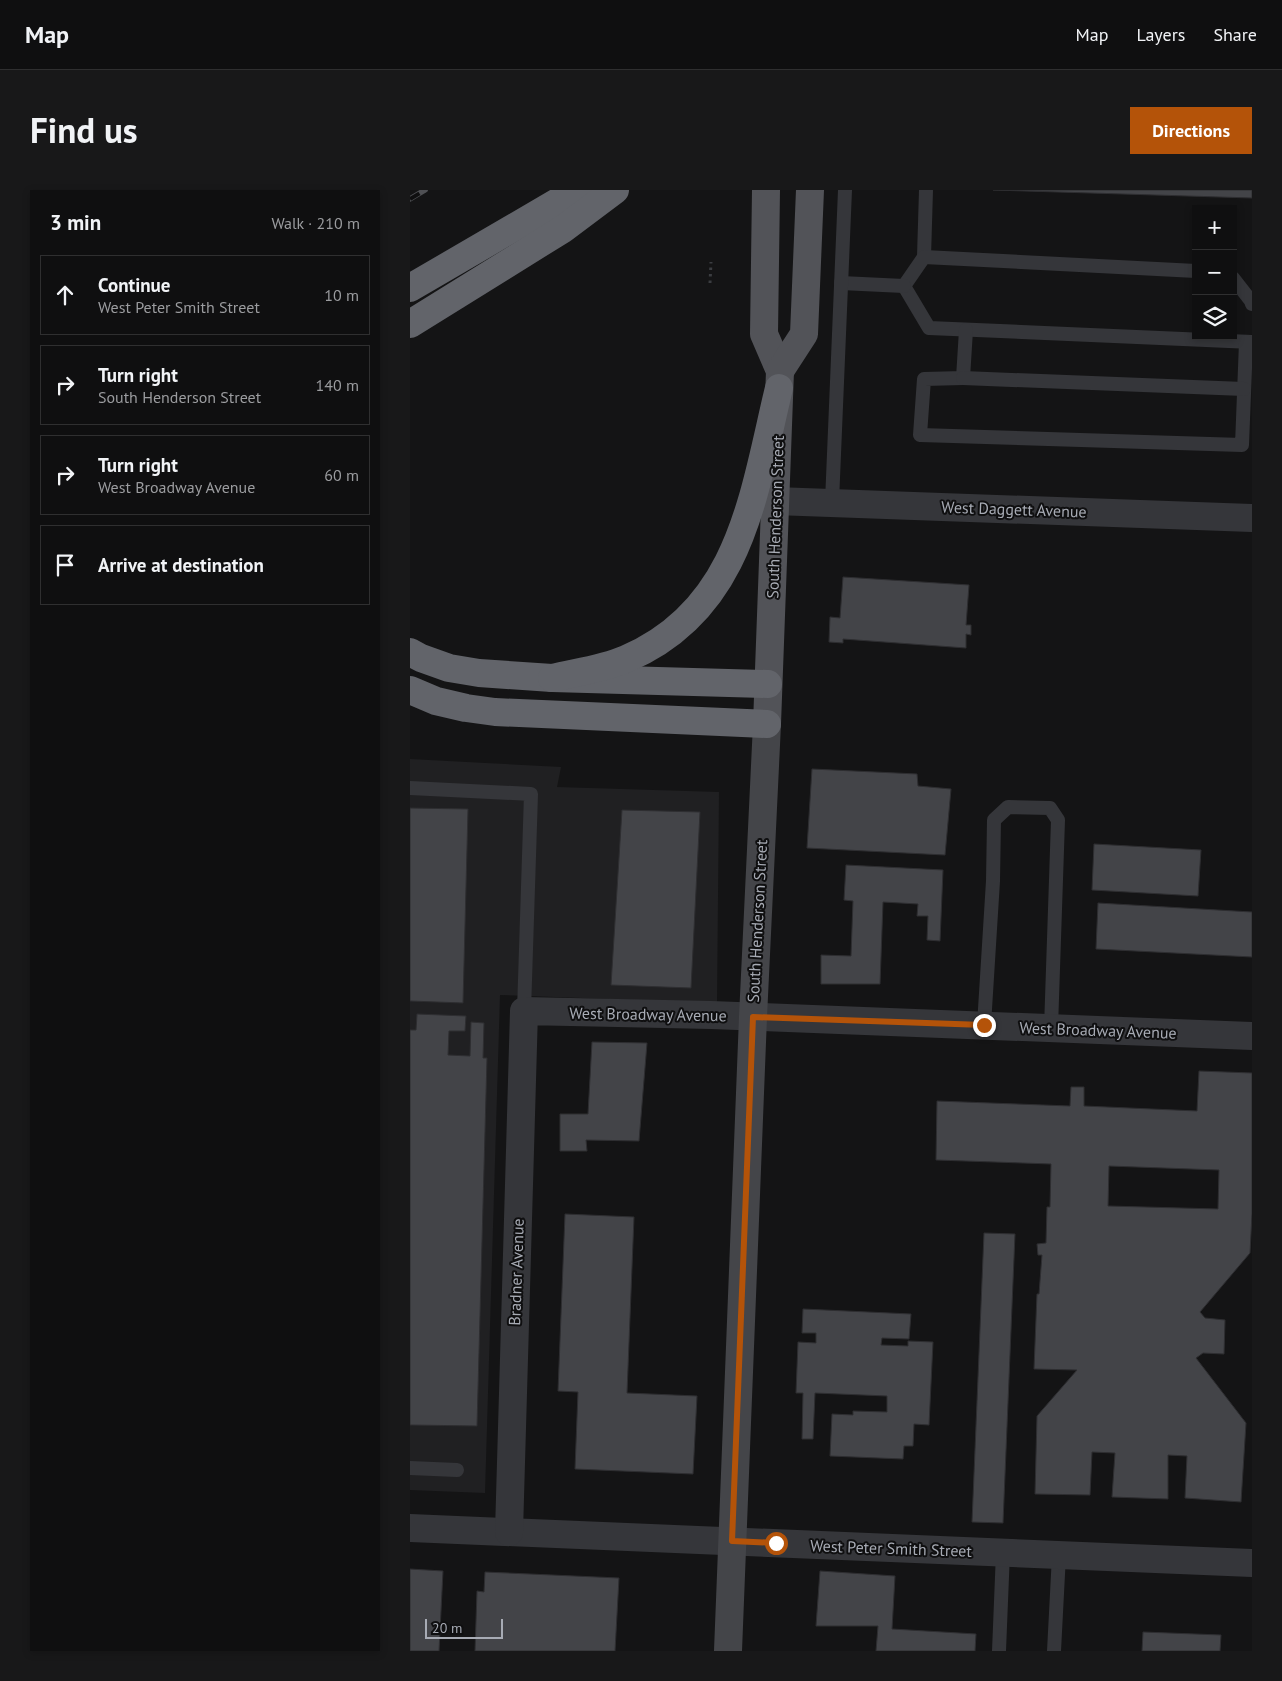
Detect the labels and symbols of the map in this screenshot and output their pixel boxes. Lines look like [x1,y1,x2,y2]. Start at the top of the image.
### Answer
street label: South Henderson Street [762,435,788,599]
street label: West Daggett Avenue [941,496,1087,522]
street label: South Henderson Street [743,838,771,1003]
street label: West Broadway Avenue [569,1003,727,1025]
route end [973,1014,996,1037]
street label: West Broadway Avenue [1019,1017,1177,1043]
street label: Bradner Avenue [504,1218,528,1326]
route start [765,1532,788,1555]
street label: West Peter Smith Street [810,1535,973,1561]
scale bar [425,1616,502,1639]

